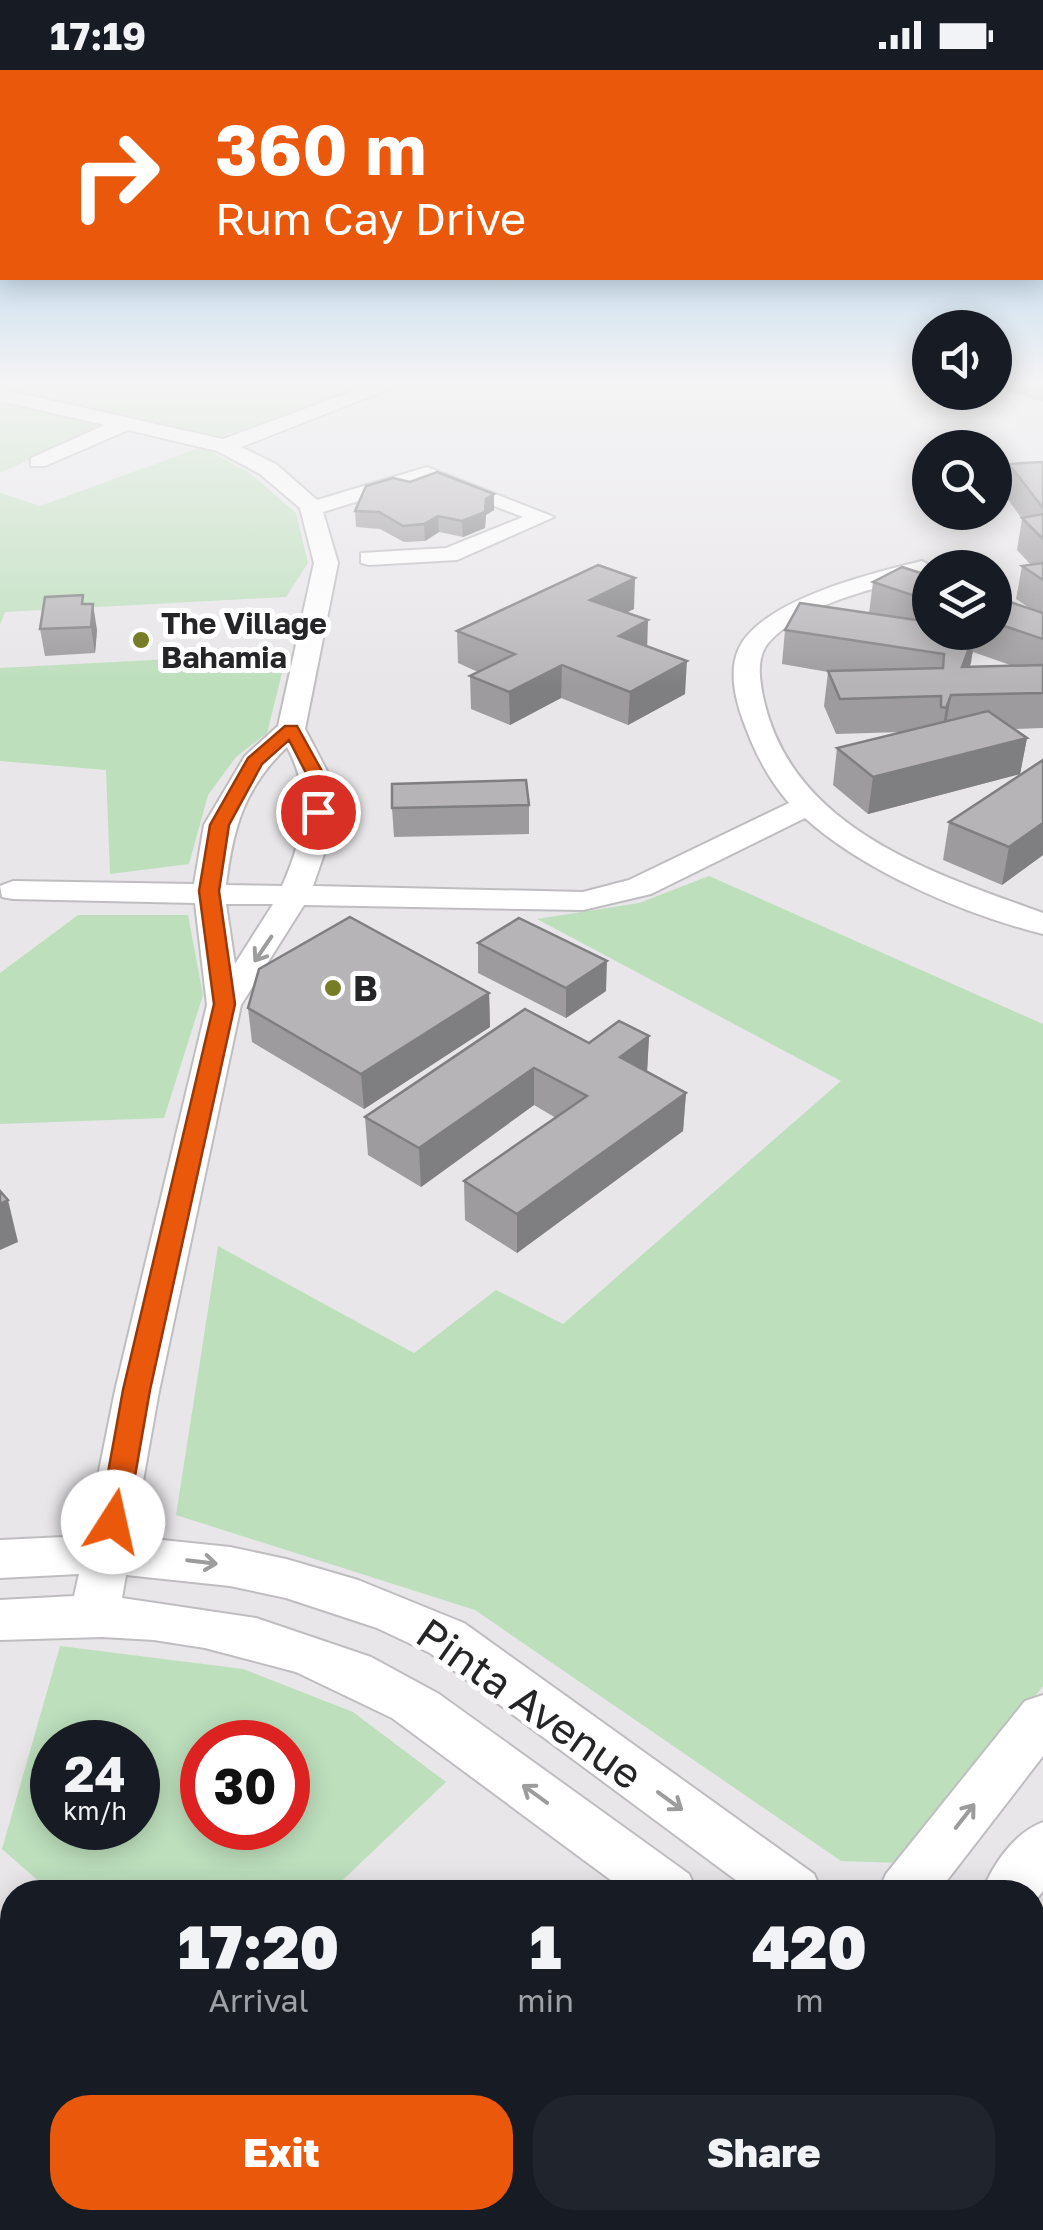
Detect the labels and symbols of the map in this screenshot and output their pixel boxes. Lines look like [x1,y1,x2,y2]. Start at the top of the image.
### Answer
place label: The Village Bahamia [161,605,327,675]
marker: The Village Bahamia [130,629,152,651]
pin [276,770,361,855]
one-way arrow [252,934,273,962]
place label: B [353,967,378,1009]
marker: B [322,977,344,999]
position arrow [61,1470,165,1574]
one-way arrow [185,1554,218,1572]
street label: Pinta Avenue [408,1607,652,1799]
speed limit sign: 30 [180,1720,310,1850]
one-way arrow [522,1784,549,1805]
one-way arrow [656,1791,683,1812]
one-way arrow [955,1803,976,1830]

